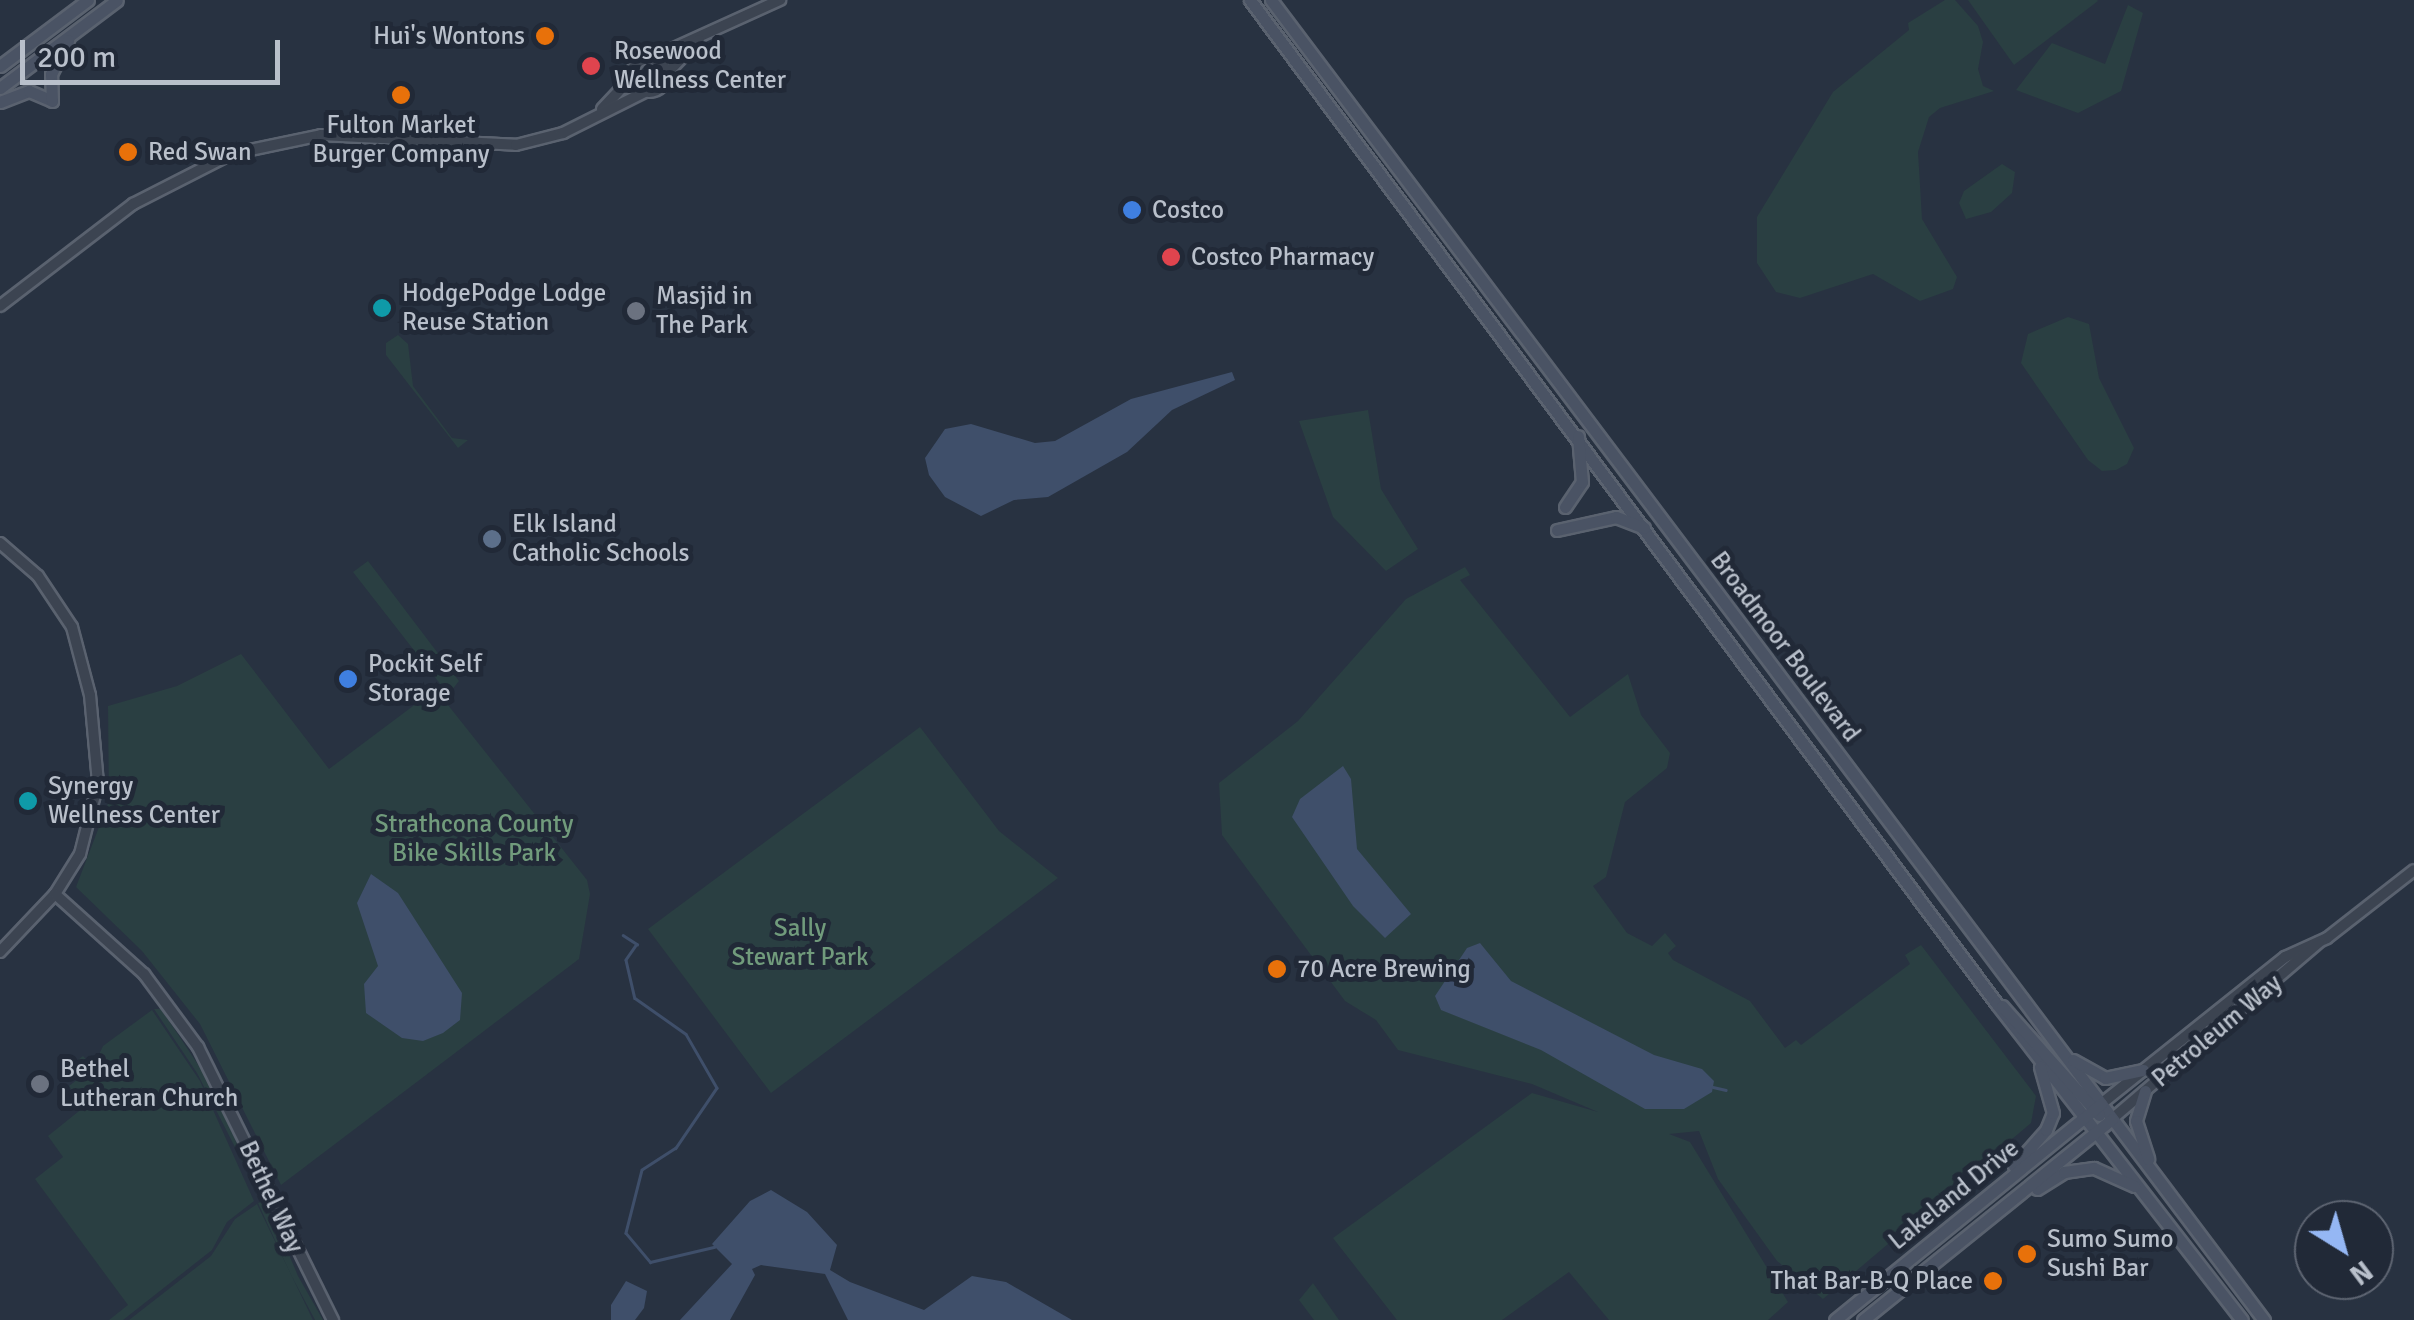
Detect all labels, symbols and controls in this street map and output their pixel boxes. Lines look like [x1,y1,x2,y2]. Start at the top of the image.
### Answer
scale bar [25,20,285,82]
place label: Hui's Wontons [373,21,525,51]
marker: Hui's Wontons [534,25,556,47]
place label: Rosewood Wellness Center [614,37,786,96]
text: 200 m [37,39,116,76]
marker: Rosewood Wellness Center [578,53,604,79]
marker: Fulton Market Burger Company [390,84,412,106]
place label: Fulton Market Burger Company [313,111,489,170]
place label: Red Swan [148,137,252,167]
marker: Red Swan [117,141,139,163]
place label: Costco [1152,195,1224,225]
marker: Costco [1121,199,1143,221]
place label: Costco Pharmacy [1191,242,1374,272]
marker: Costco Pharmacy [1160,246,1182,268]
place label: HodgePodge Lodge Reuse Station [402,279,606,338]
place label: Masjid in The Park [656,282,753,341]
marker: HodgePodge Lodge Reuse Station [371,297,393,319]
marker: Masjid in The Park [625,300,647,322]
place label: Elk Island Catholic Schools [512,510,690,569]
marker: Elk Island Catholic Schools [481,528,503,550]
street label: Broadmoor Boulevard [1704,546,1866,748]
place label: Pockit Self Storage [368,650,482,709]
marker: Pockit Self Storage [337,668,359,690]
place label: Synergy Wellness Center [48,772,220,831]
marker: Synergy Wellness Center [17,790,39,812]
park label: Strathcona County Bike Skills Park [375,810,573,869]
park label: Sally Stewart Park [731,914,869,973]
place label: 70 Acre Brewing [1297,954,1471,984]
marker: 70 Acre Brewing [1266,958,1288,980]
street label: Petroleum Way [2146,968,2288,1094]
place label: Bethel Lutheran Church [60,1055,238,1114]
marker: Bethel Lutheran Church [29,1073,51,1095]
street label: Lakeland Drive [1883,1134,2025,1256]
street label: Bethel Way [232,1136,310,1258]
north arrow [2294,1200,2394,1300]
place label: Sumo Sumo Sushi Bar [2047,1225,2173,1284]
marker: Sumo Sumo Sushi Bar [2016,1243,2038,1265]
text: N [2343,1253,2379,1292]
place label: That Bar-B-Q Place [1771,1266,1973,1296]
marker: That Bar-B-Q Place [1982,1270,2004,1292]

